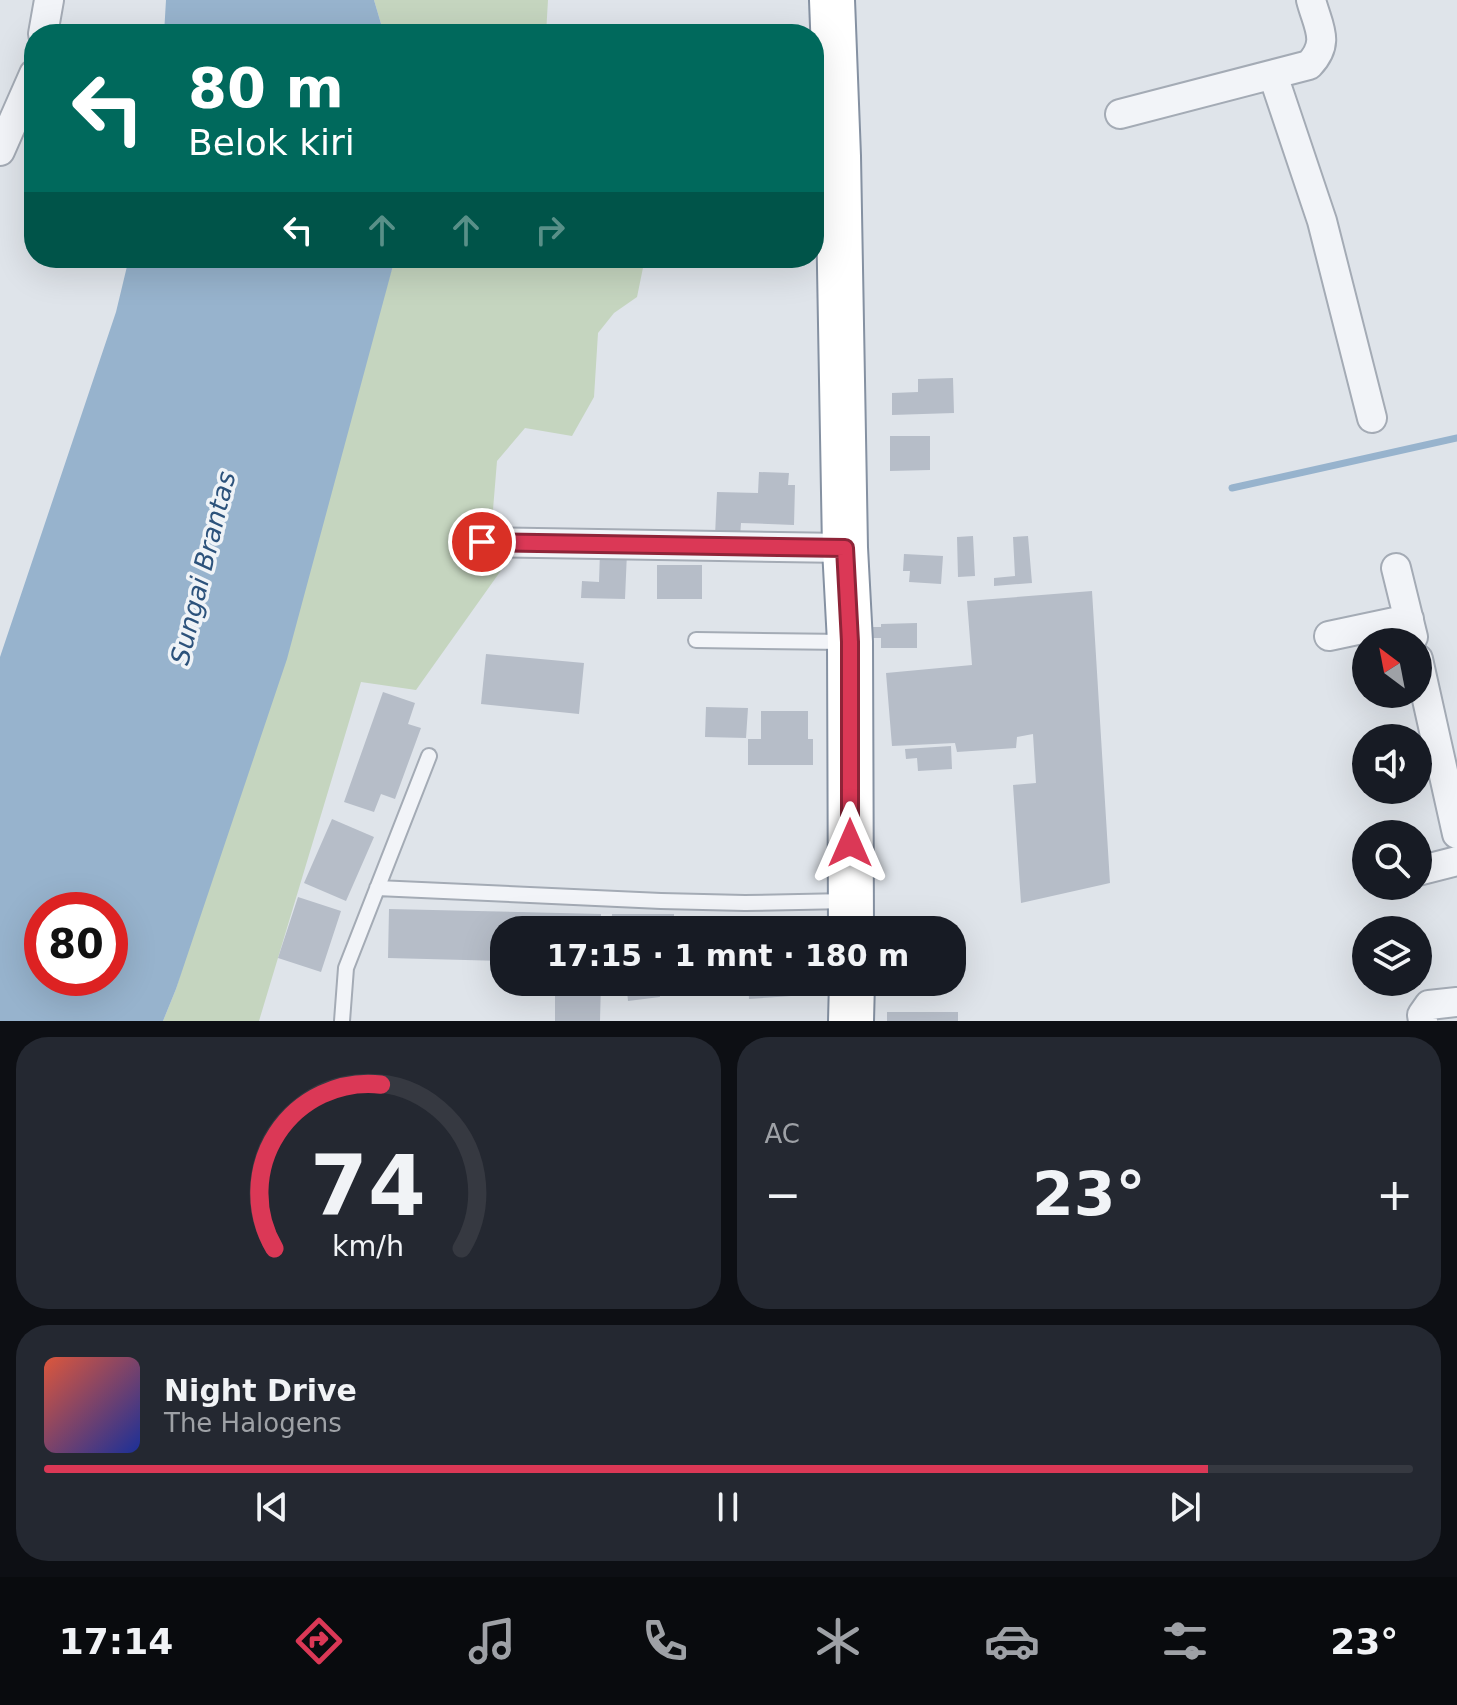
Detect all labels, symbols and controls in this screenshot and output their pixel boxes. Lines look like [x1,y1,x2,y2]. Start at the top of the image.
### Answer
text: 80 m [188,55,344,120]
icon: left [56,56,160,160]
text: Belok kiri [188,122,355,163]
icon: left [276,208,320,252]
icon: ahead [360,208,404,252]
icon: ahead [444,208,488,252]
icon: right [528,208,572,252]
water label: Sungai Brantas [164,468,242,668]
pin [448,508,516,576]
icon: arrive [460,520,504,564]
north arrow [1352,628,1432,708]
map controls [1352,628,1432,996]
button: sound [1352,724,1432,804]
position arrow [808,801,892,885]
button: search [1352,820,1432,900]
speed limit sign: 80 [24,892,128,996]
button: layers [1352,916,1432,996]
text: 17:15 · 1 mnt · 180 m [547,938,909,973]
text: AC [765,1119,800,1149]
text: 74 [310,1138,426,1235]
text: 23° [1032,1159,1146,1229]
text: − [765,1169,801,1220]
text: + [1376,1169,1413,1220]
text: km/h [332,1229,404,1263]
text: Night Drive [164,1373,357,1408]
text: The Halogens [164,1408,342,1438]
icon: previous [250,1485,294,1529]
icon: pause [706,1485,750,1529]
icon: next [1163,1485,1207,1529]
icon: directions [291,1613,347,1669]
icon: music [464,1613,520,1669]
icon: phone [637,1613,693,1669]
icon: climate [810,1613,866,1669]
icon: car [984,1613,1040,1669]
icon: filters [1157,1613,1213,1669]
text: 17:14 [59,1621,173,1662]
text: 23° [1330,1621,1398,1662]

